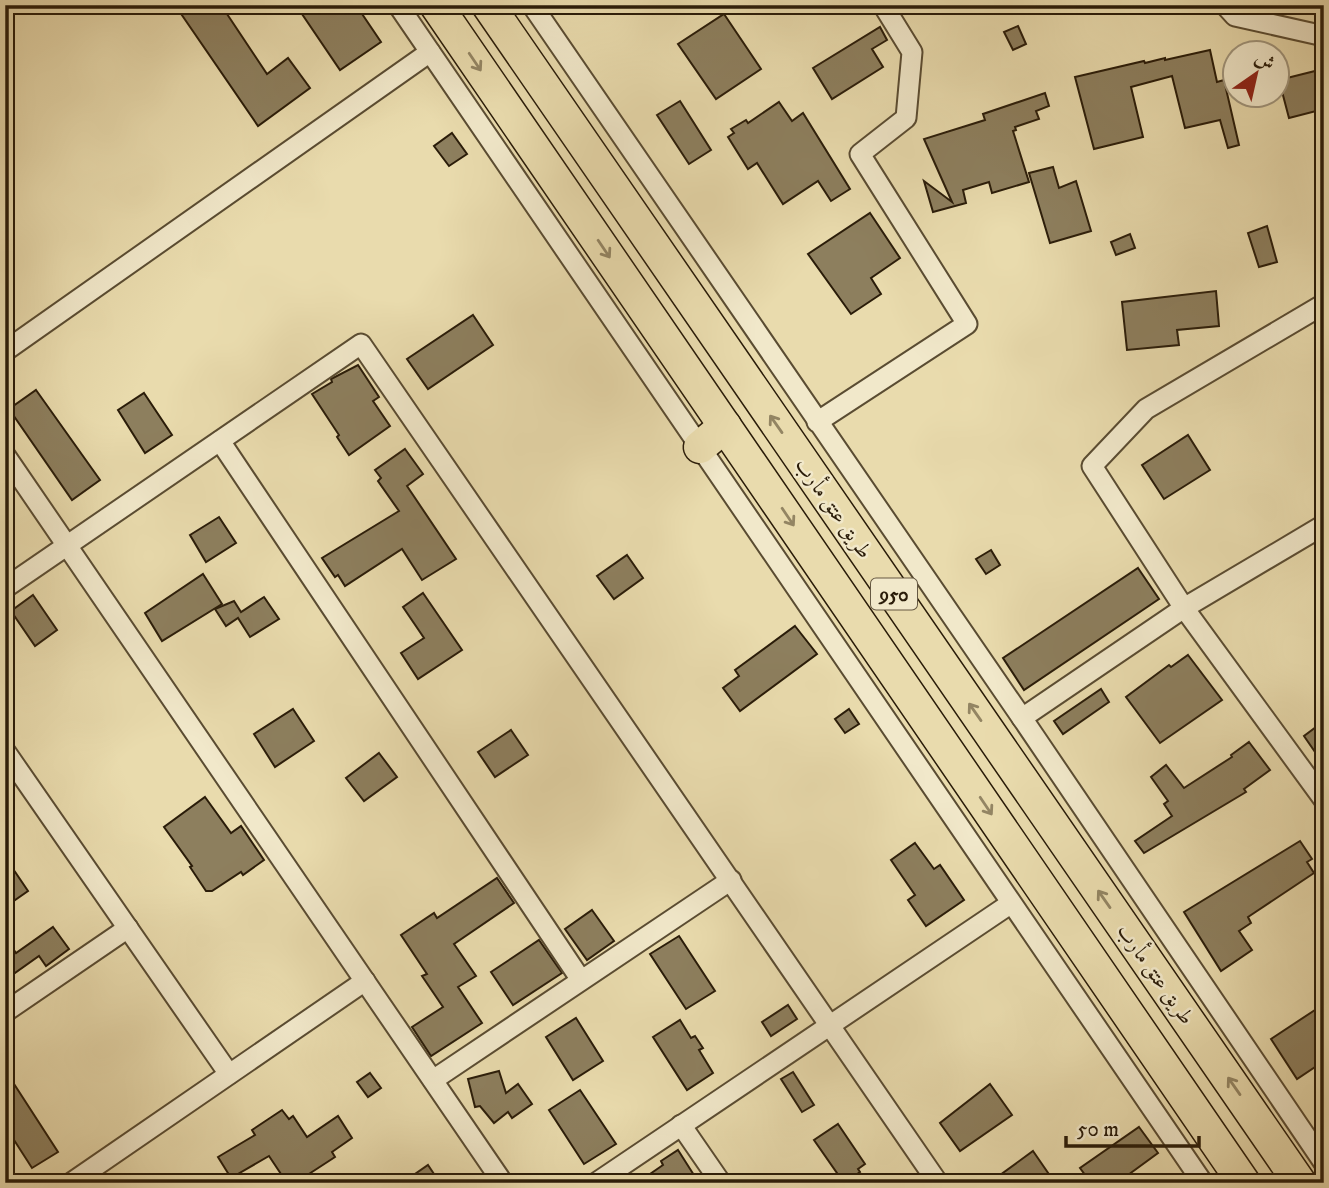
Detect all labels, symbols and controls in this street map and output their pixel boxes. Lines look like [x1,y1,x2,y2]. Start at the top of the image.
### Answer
north arrow [1220,38,1290,108]
text: ش [1250,46,1279,76]
one-way arrow [468,51,482,71]
one-way arrow [597,239,611,258]
one-way arrow [769,415,783,434]
street label: طريق عتق مأرب [789,451,880,564]
one-way arrow [781,507,795,527]
road number: 950 [871,579,917,610]
one-way arrow [968,703,982,722]
one-way arrow [979,796,993,815]
one-way arrow [1097,890,1111,909]
street label: طريق عتق مأرب [1111,917,1202,1030]
one-way arrow [1227,1077,1241,1096]
scale bar [1066,1104,1200,1148]
text: 50 m [1077,1117,1119,1143]

